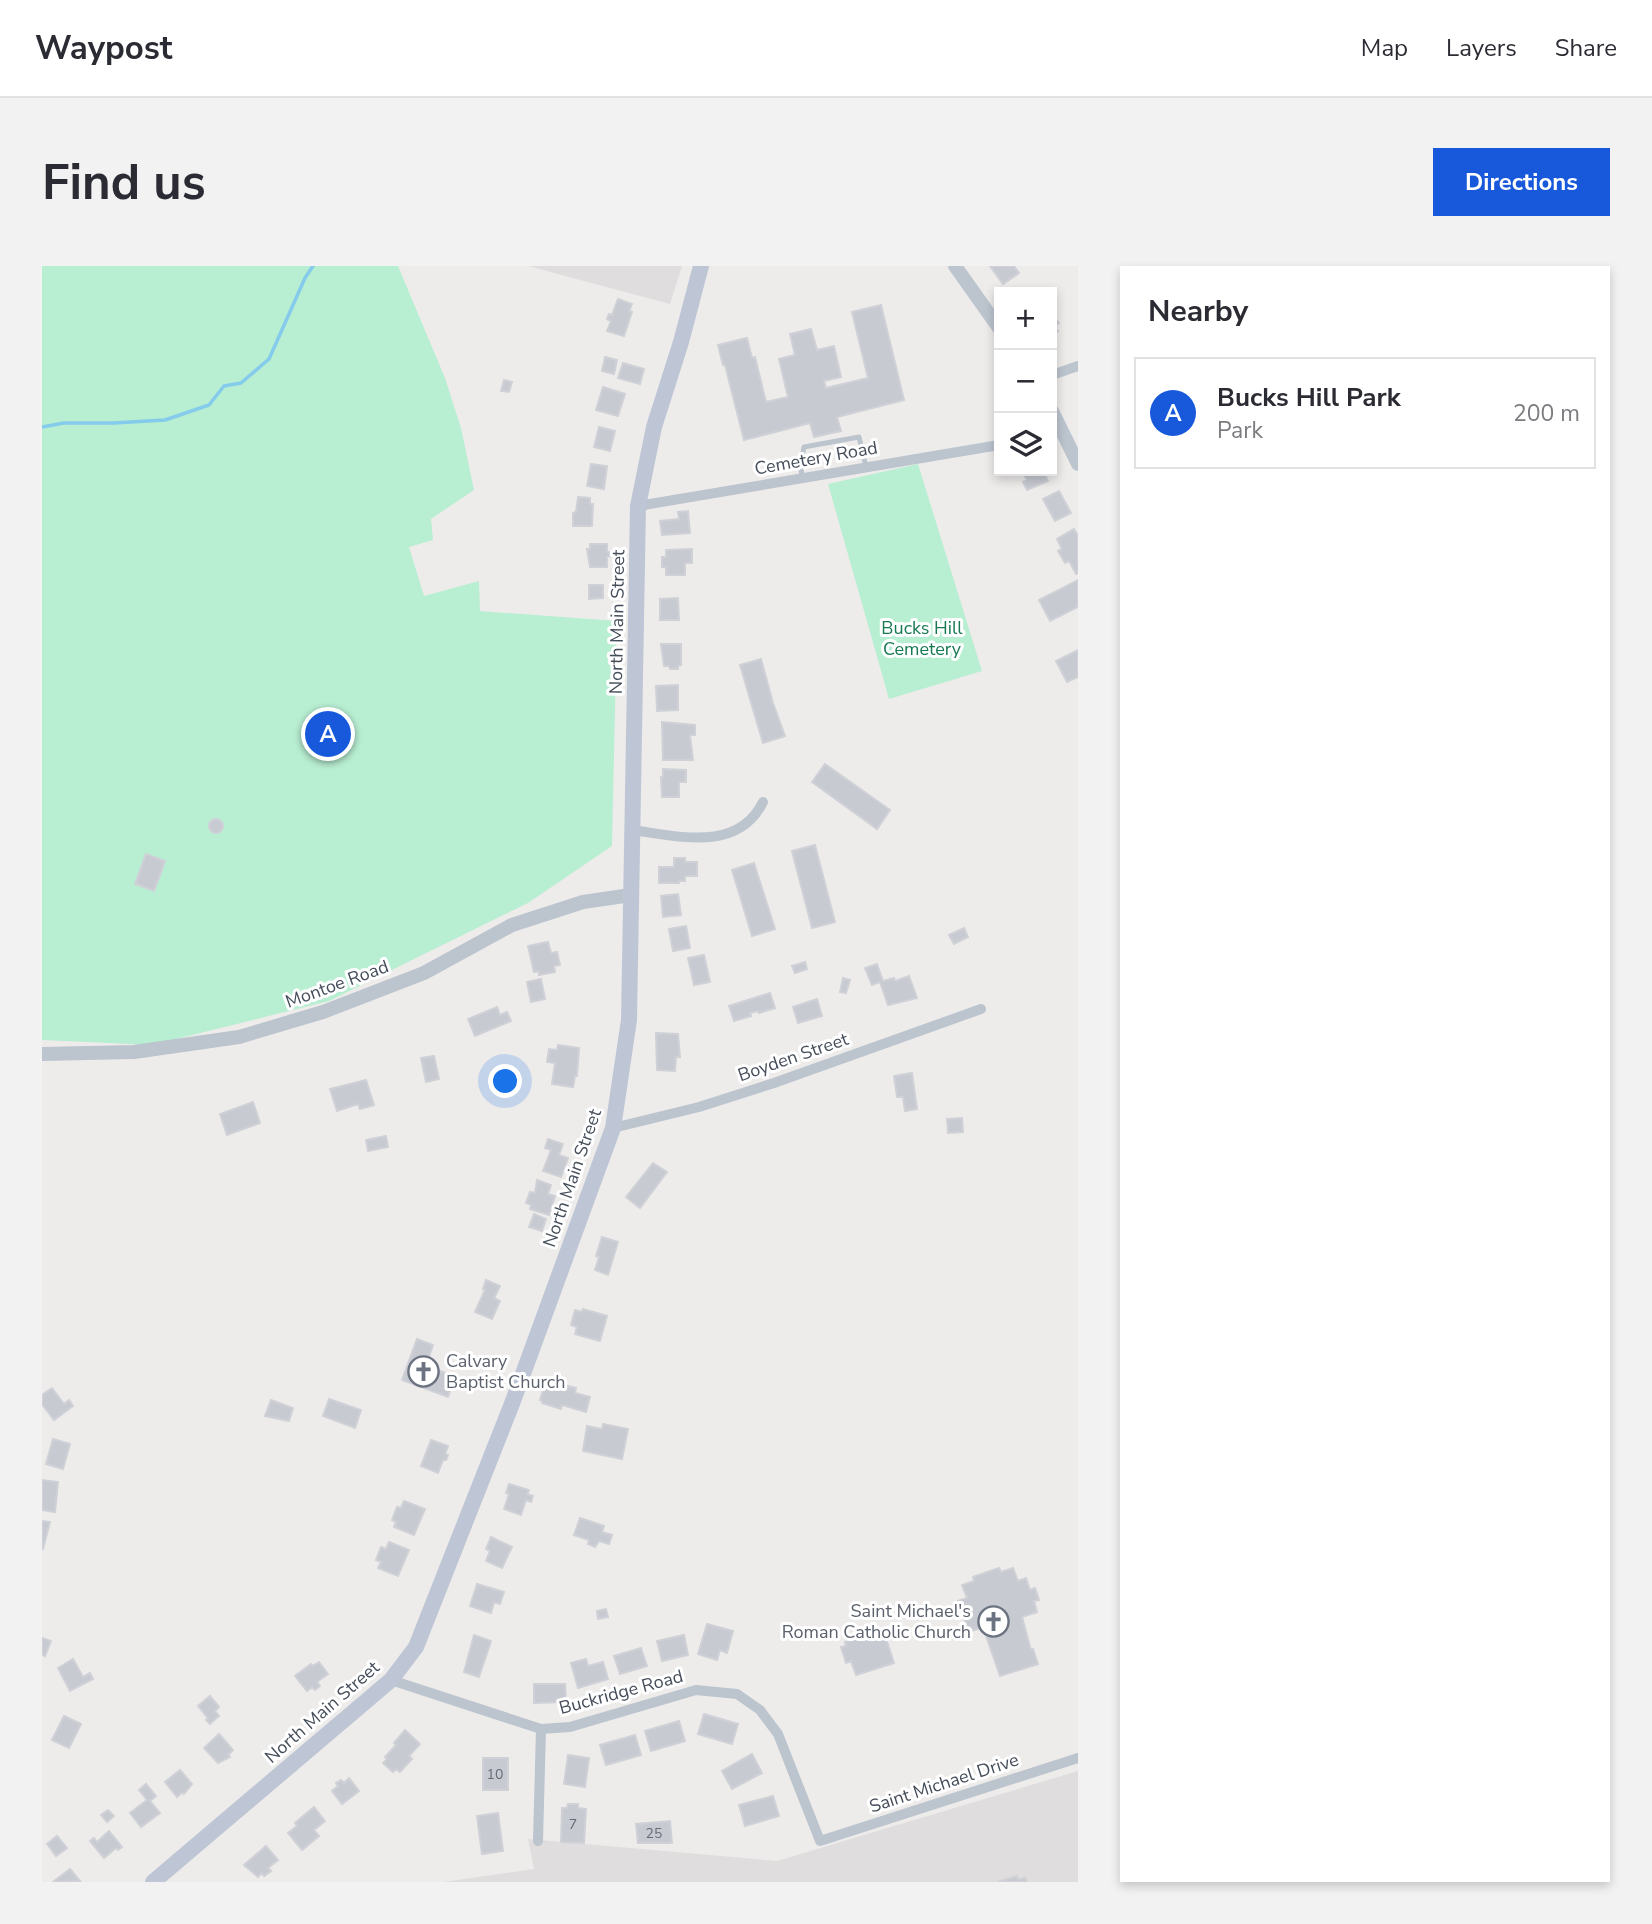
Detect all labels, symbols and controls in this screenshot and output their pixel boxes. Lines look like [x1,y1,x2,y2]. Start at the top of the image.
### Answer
text: Waypost [35,26,172,71]
text: Map [1361,32,1408,64]
text: Layers [1446,32,1517,64]
text: Share [1555,32,1617,64]
button: Directions [1433,148,1610,216]
text: Find us [42,149,206,216]
map controls [994,287,1057,476]
button: + [994,287,1057,350]
text: Nearby [1148,291,1248,332]
button: − [994,350,1057,413]
text: Bucks Hill Park [1217,380,1401,415]
text: A [1164,398,1182,429]
text: 200 m [1513,398,1580,429]
button: layers [994,413,1057,476]
text: Park [1217,415,1263,446]
street label: Cemetery Road [753,435,879,481]
street label: North Main Street [604,549,630,694]
park label: Bucks Hill Cemetery [881,616,963,661]
pin: A [305,708,351,760]
street label: Montoe Road [282,954,392,1014]
street label: Boyden Street [735,1027,852,1087]
your location [488,1064,522,1098]
street label: North Main Street [537,1105,607,1250]
place label: Calvary Baptist Church [446,1349,565,1394]
church icon: Calvary Baptist Church [406,1354,440,1388]
place label: Saint Michael's Roman Catholic Church [782,1599,971,1644]
church icon: Saint Michael's Roman Catholic Church [977,1604,1011,1638]
street label: North Main Street [260,1655,385,1768]
street label: Buckridge Road [556,1664,686,1720]
street label: Saint Michael Drive [866,1748,1022,1818]
house number: 10 [487,1765,503,1784]
house number: 7 [569,1815,577,1834]
house number: 25 [646,1824,662,1843]

